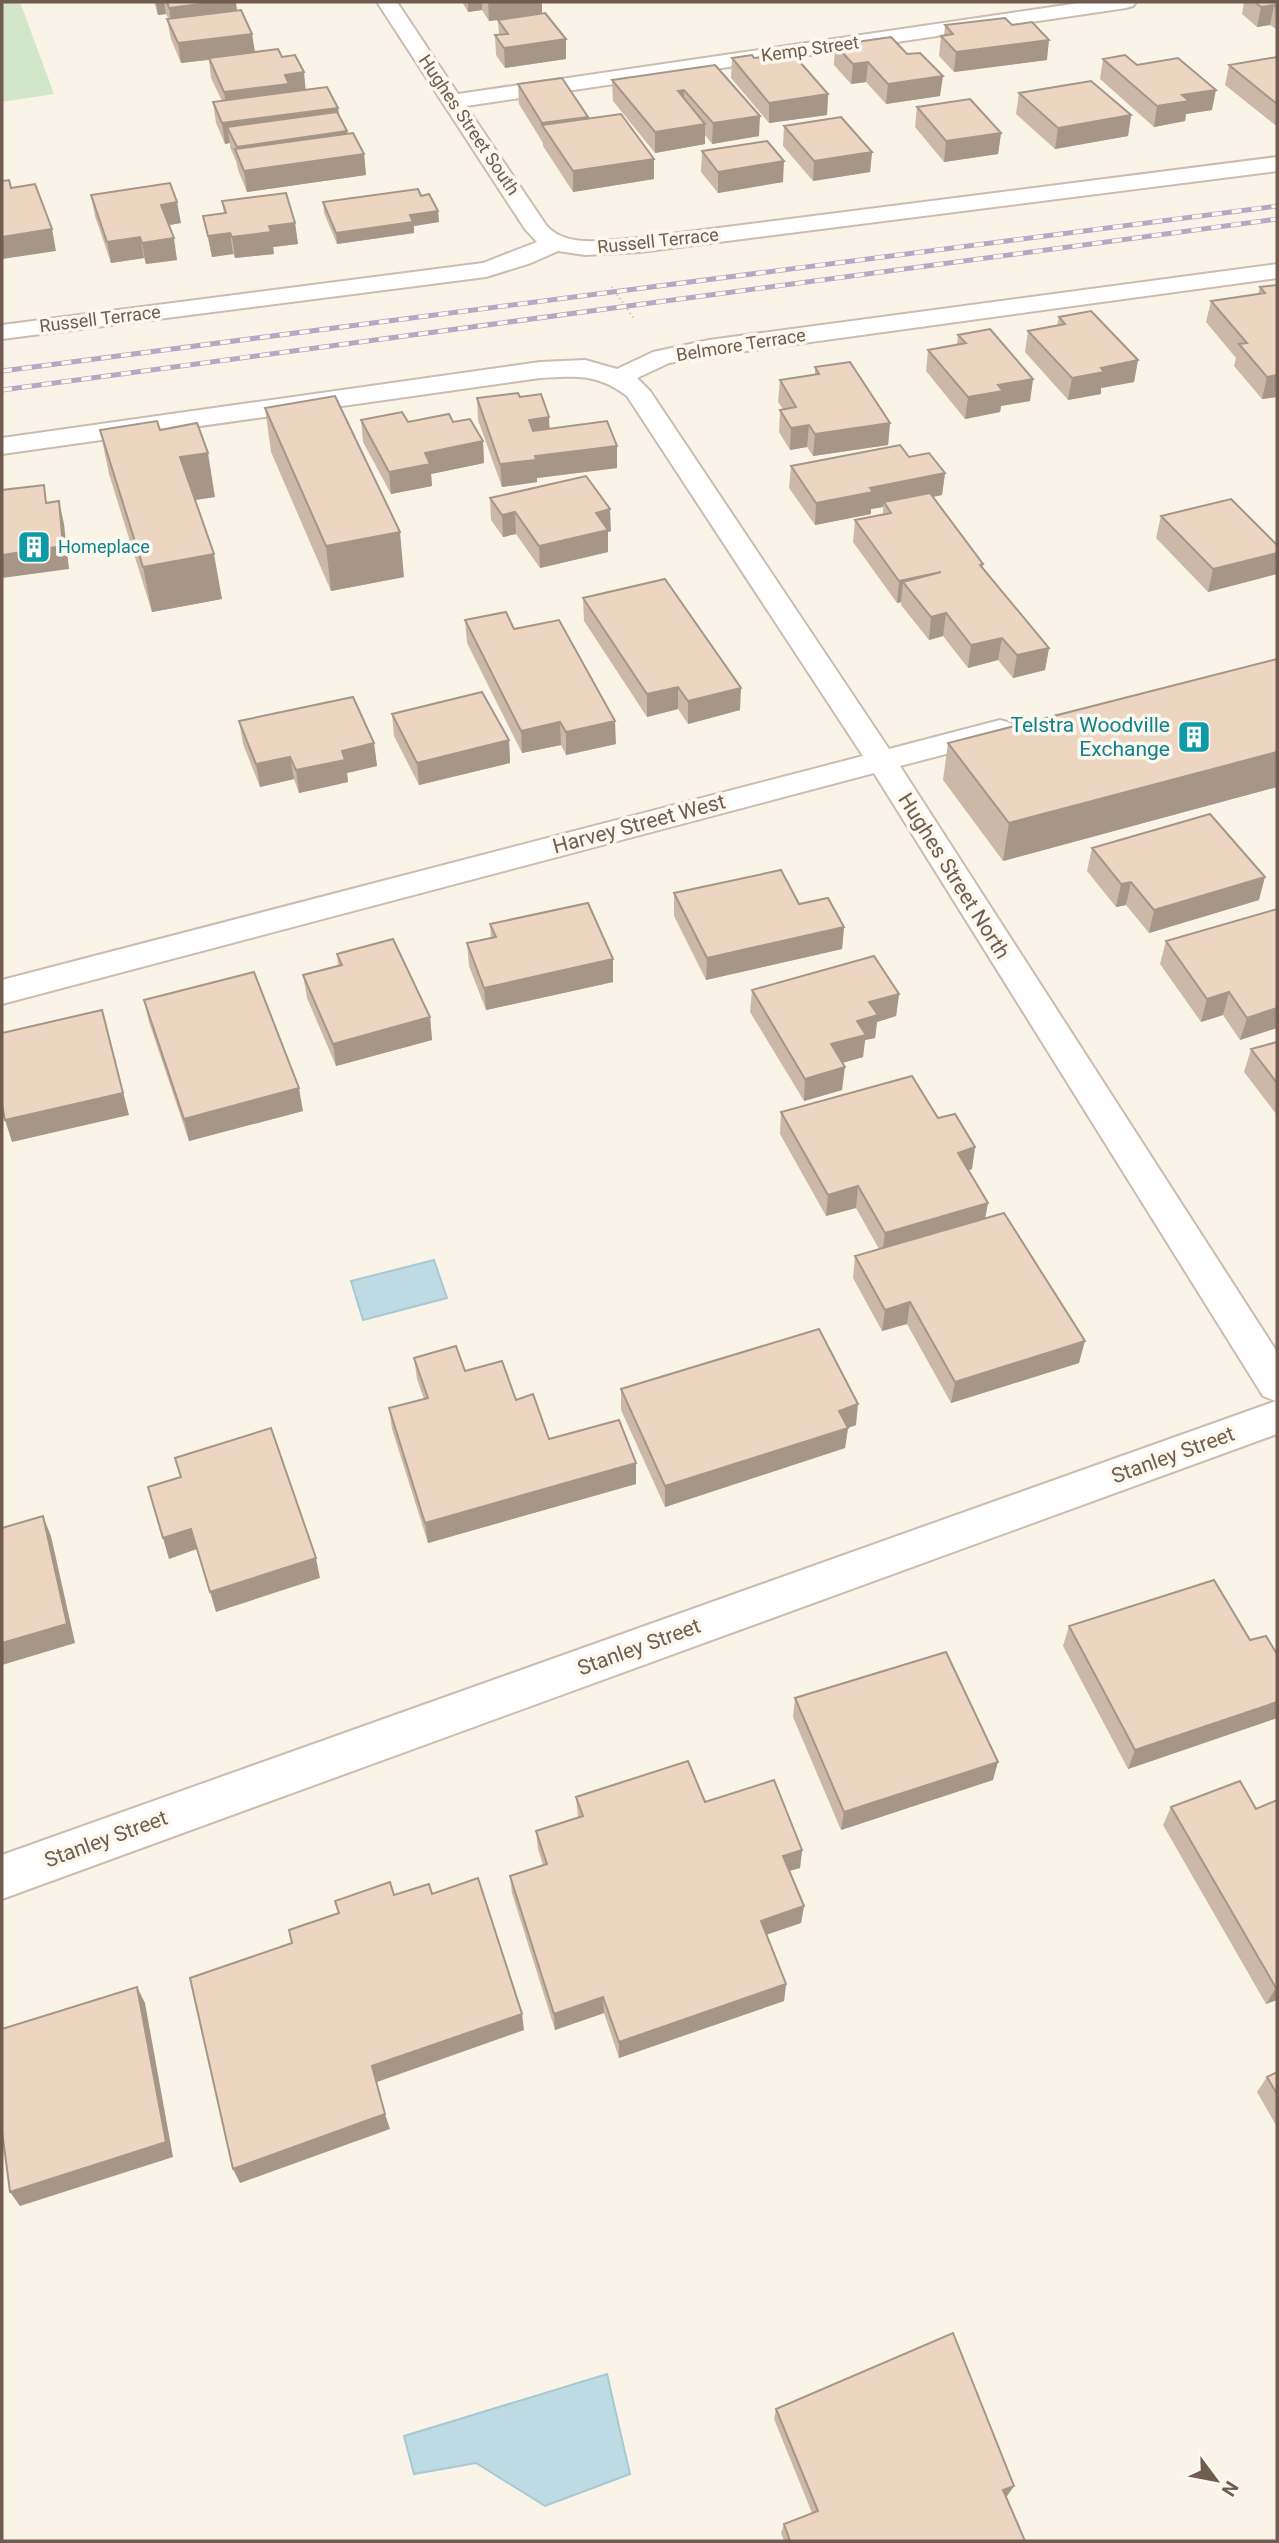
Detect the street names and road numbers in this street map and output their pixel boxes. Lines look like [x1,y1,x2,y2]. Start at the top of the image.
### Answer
street label: Kemp Street [760,31,860,66]
street label: Hughes Street South [415,51,524,199]
street label: Russell Terrace [596,224,720,257]
street label: Russell Terrace [38,301,162,336]
street label: Belmore Terrace [675,324,807,365]
street label: Harvey Street West [550,789,728,859]
street label: Hughes Street North [893,789,1015,963]
street label: Stanley Street [1108,1422,1238,1488]
street label: Stanley Street [574,1614,704,1680]
street label: Stanley Street [41,1806,171,1872]

